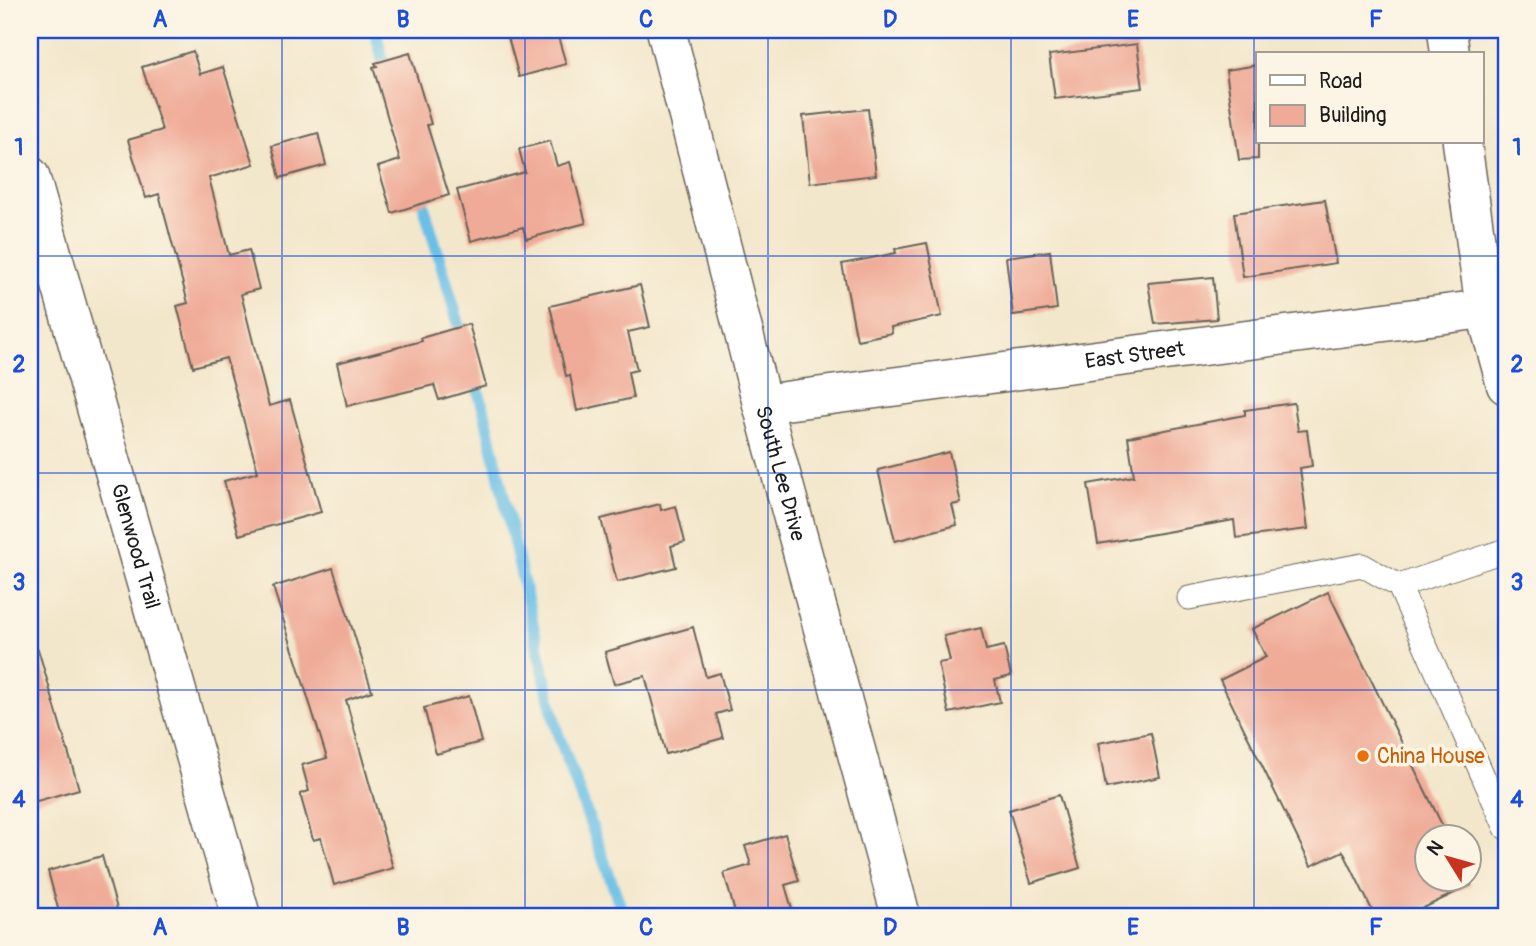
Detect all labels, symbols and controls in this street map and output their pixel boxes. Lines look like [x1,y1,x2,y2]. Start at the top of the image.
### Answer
text: A [153,5,168,34]
text: B [396,5,410,34]
text: C [639,5,653,34]
text: D [883,5,897,34]
text: E [1127,5,1139,34]
text: F [1369,5,1383,34]
legend [1256,52,1484,144]
text: Road [1319,68,1363,95]
text: Building [1319,102,1386,129]
text: 1 [15,133,24,162]
text: 1 [1513,133,1522,162]
street label: East Street [1083,335,1187,375]
text: 2 [13,350,26,379]
text: 2 [1511,350,1524,379]
street label: South Lee Drive [750,403,812,545]
street label: Glenwood Trail [105,480,166,612]
text: 3 [13,568,25,597]
text: 3 [1511,568,1523,597]
place label: China House [1377,743,1485,770]
marker: China House [1355,748,1371,764]
text: 4 [12,785,26,814]
text: 4 [1510,785,1524,814]
north arrow [1414,824,1484,894]
text: N [1422,836,1449,861]
text: A [153,913,168,942]
text: B [396,913,410,942]
text: C [639,913,653,942]
text: D [883,913,897,942]
text: E [1127,913,1139,942]
text: F [1369,913,1383,942]

